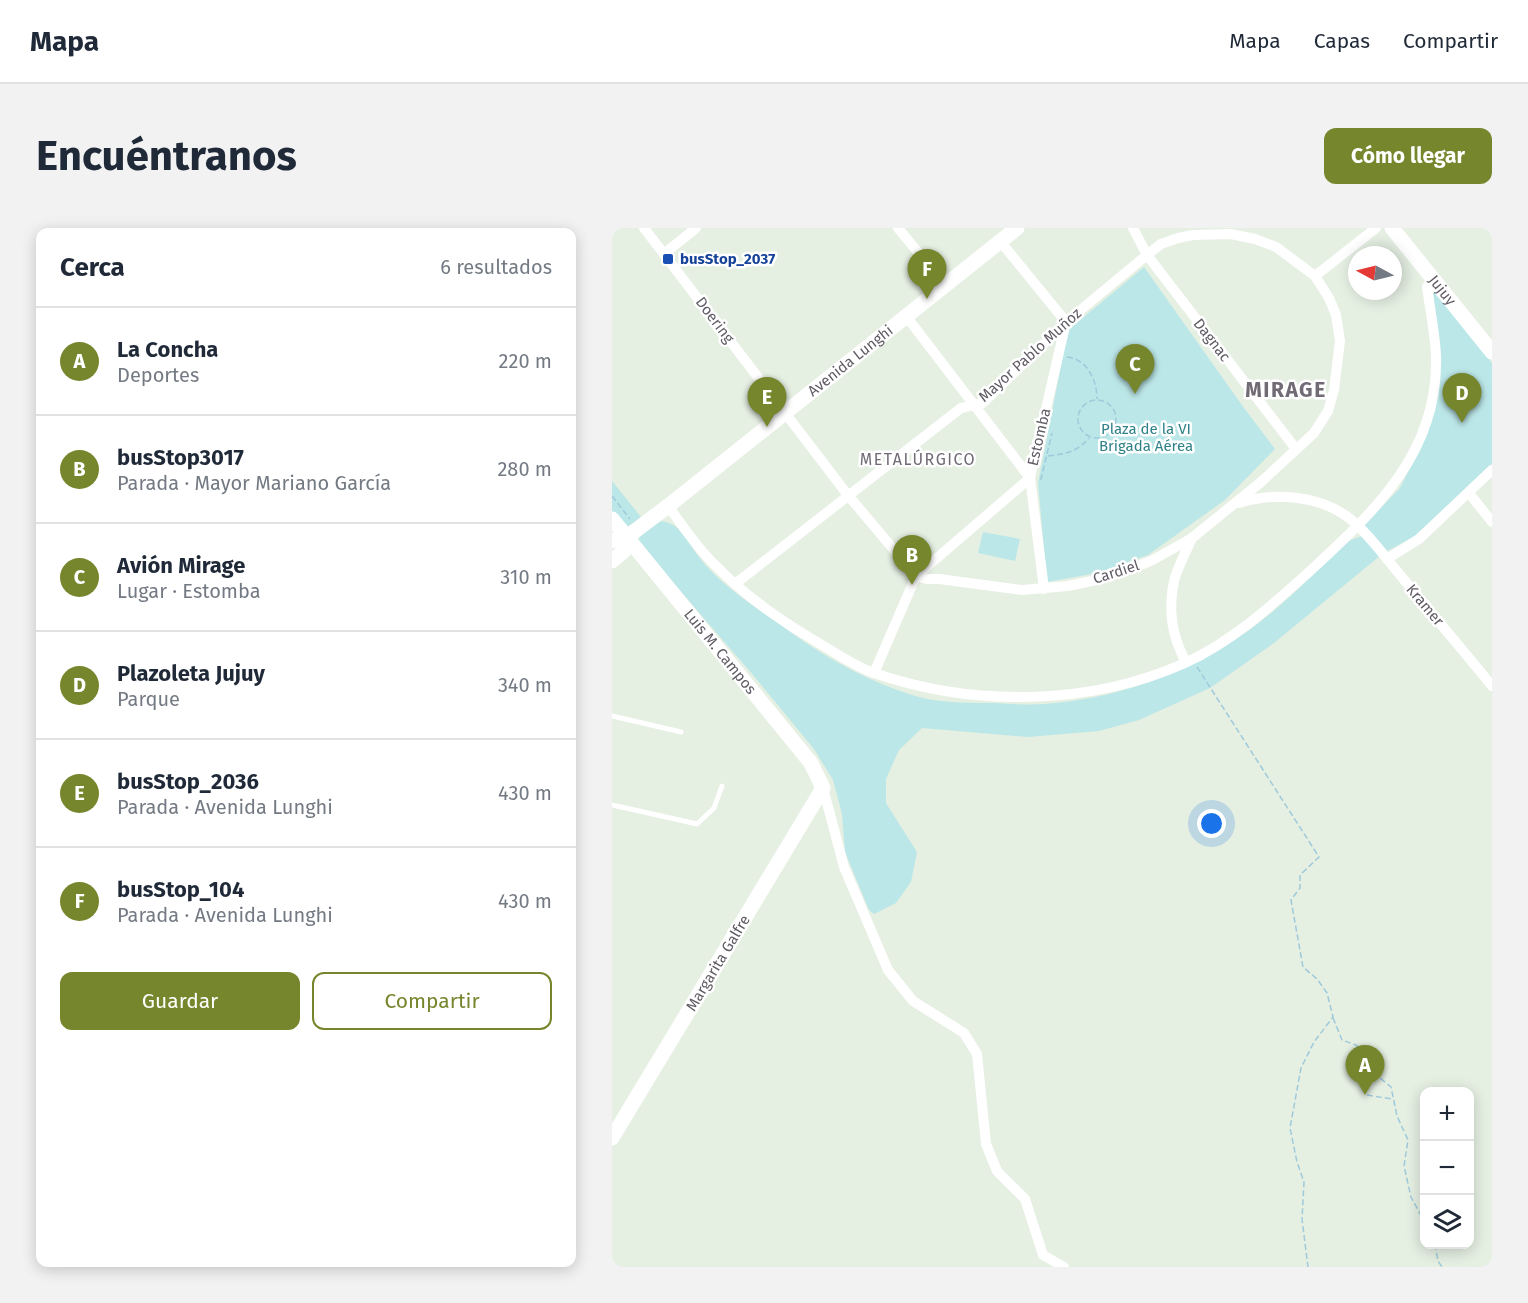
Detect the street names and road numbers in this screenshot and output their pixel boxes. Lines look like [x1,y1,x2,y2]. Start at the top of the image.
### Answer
street label: Jujuy [1425,272,1460,309]
street label: Doering [692,293,738,347]
street label: Mayor Pablo Muñoz [975,304,1085,406]
street label: Dagnac [1190,315,1234,365]
street label: Avenida Lunghi [804,321,897,400]
street label: Estomba [1024,406,1054,468]
street label: Cardiel [1091,556,1142,588]
street label: Kramer [1402,580,1448,630]
street label: Luis M. Campos [680,605,760,698]
street label: Margarita Galfre [682,912,754,1014]

